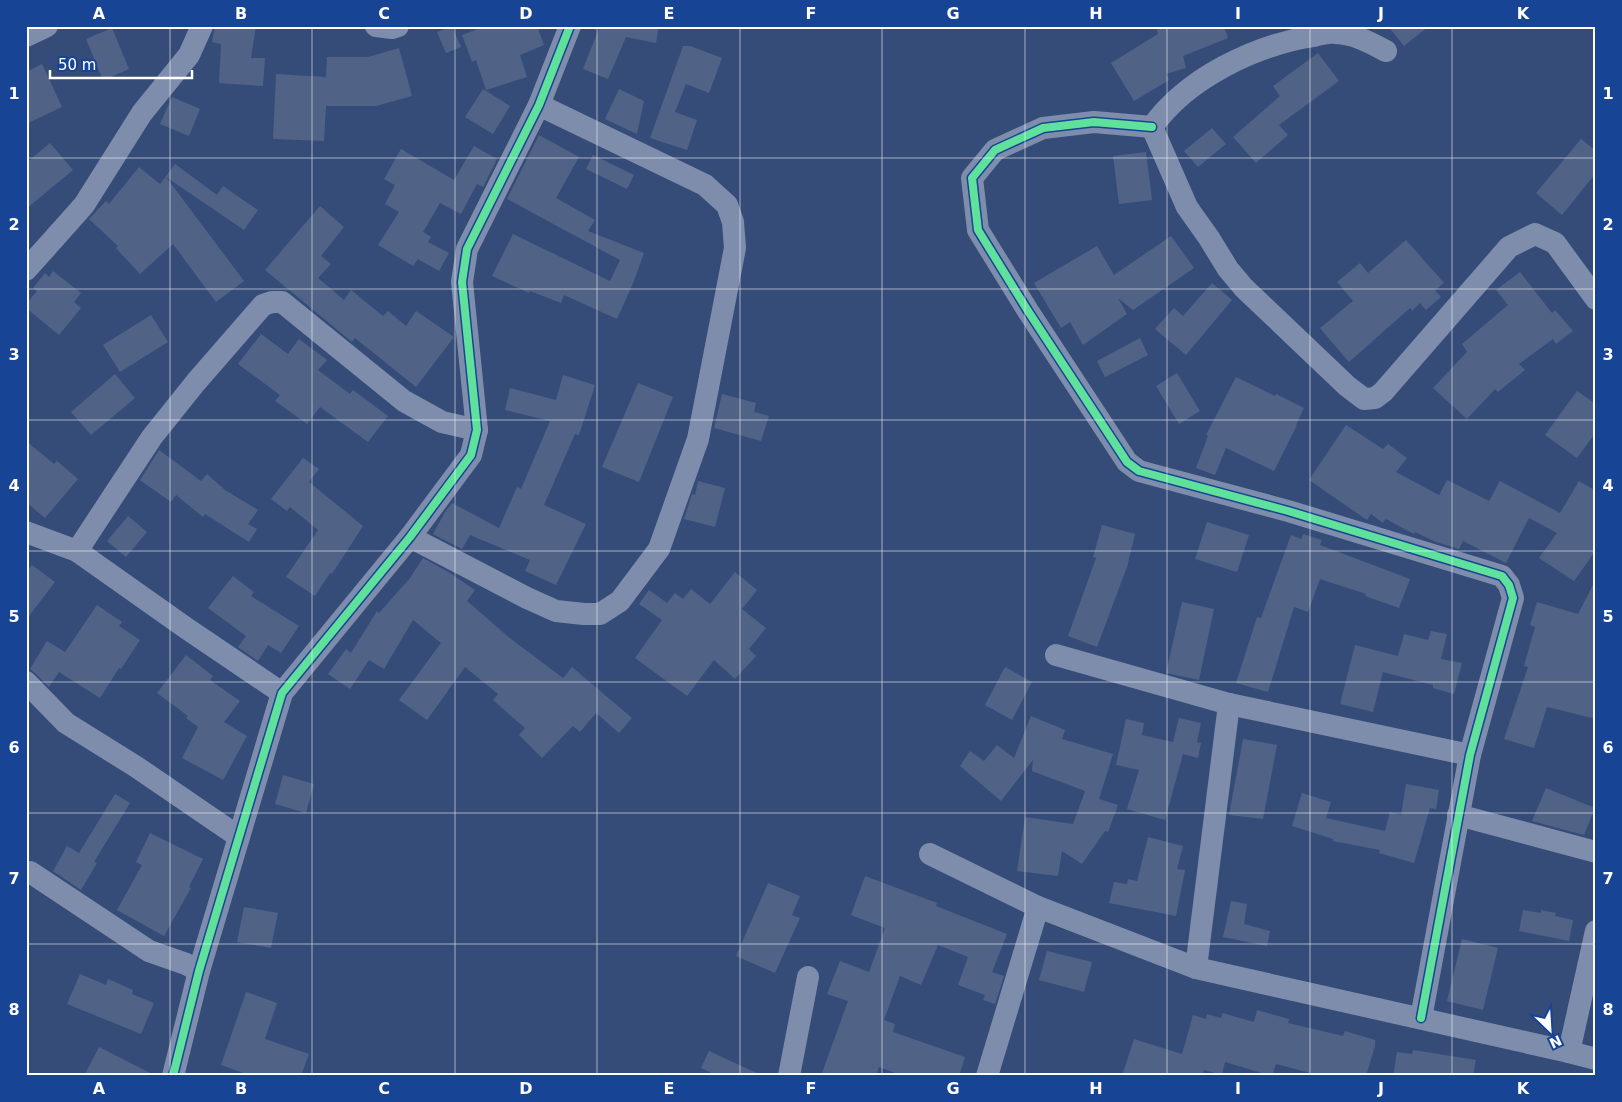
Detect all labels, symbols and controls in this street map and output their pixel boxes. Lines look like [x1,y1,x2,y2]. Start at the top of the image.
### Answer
text: A [93,4,106,23]
text: B [235,4,247,23]
text: C [378,4,390,23]
text: D [519,4,533,23]
text: E [664,4,674,23]
text: F [806,4,816,23]
text: G [946,4,960,23]
text: H [1089,4,1103,23]
text: I [1235,4,1241,23]
text: J [1377,4,1384,23]
text: K [1517,4,1530,23]
scale bar [50,48,192,80]
text: 50 m [58,56,96,74]
text: 1 [8,84,20,103]
text: 1 [1602,84,1614,103]
text: 2 [8,215,20,234]
text: 2 [1602,215,1614,234]
text: 3 [8,345,20,364]
text: 3 [1602,345,1614,364]
text: 4 [8,476,20,495]
text: 4 [1602,476,1614,495]
text: 5 [8,607,20,626]
text: 5 [1602,607,1614,626]
text: 6 [8,738,20,757]
text: 6 [1602,738,1614,757]
text: 7 [8,869,20,888]
text: 7 [1602,869,1614,888]
text: 8 [8,1000,20,1019]
text: 8 [1602,1000,1614,1019]
north arrow [1524,1004,1574,1054]
text: N [1547,1032,1564,1052]
text: A [93,1079,106,1098]
text: B [235,1079,247,1098]
text: C [378,1079,390,1098]
text: D [519,1079,533,1098]
text: E [664,1079,674,1098]
text: F [806,1079,816,1098]
text: G [946,1079,960,1098]
text: H [1089,1079,1103,1098]
text: I [1235,1079,1241,1098]
text: J [1377,1079,1384,1098]
text: K [1517,1079,1530,1098]

